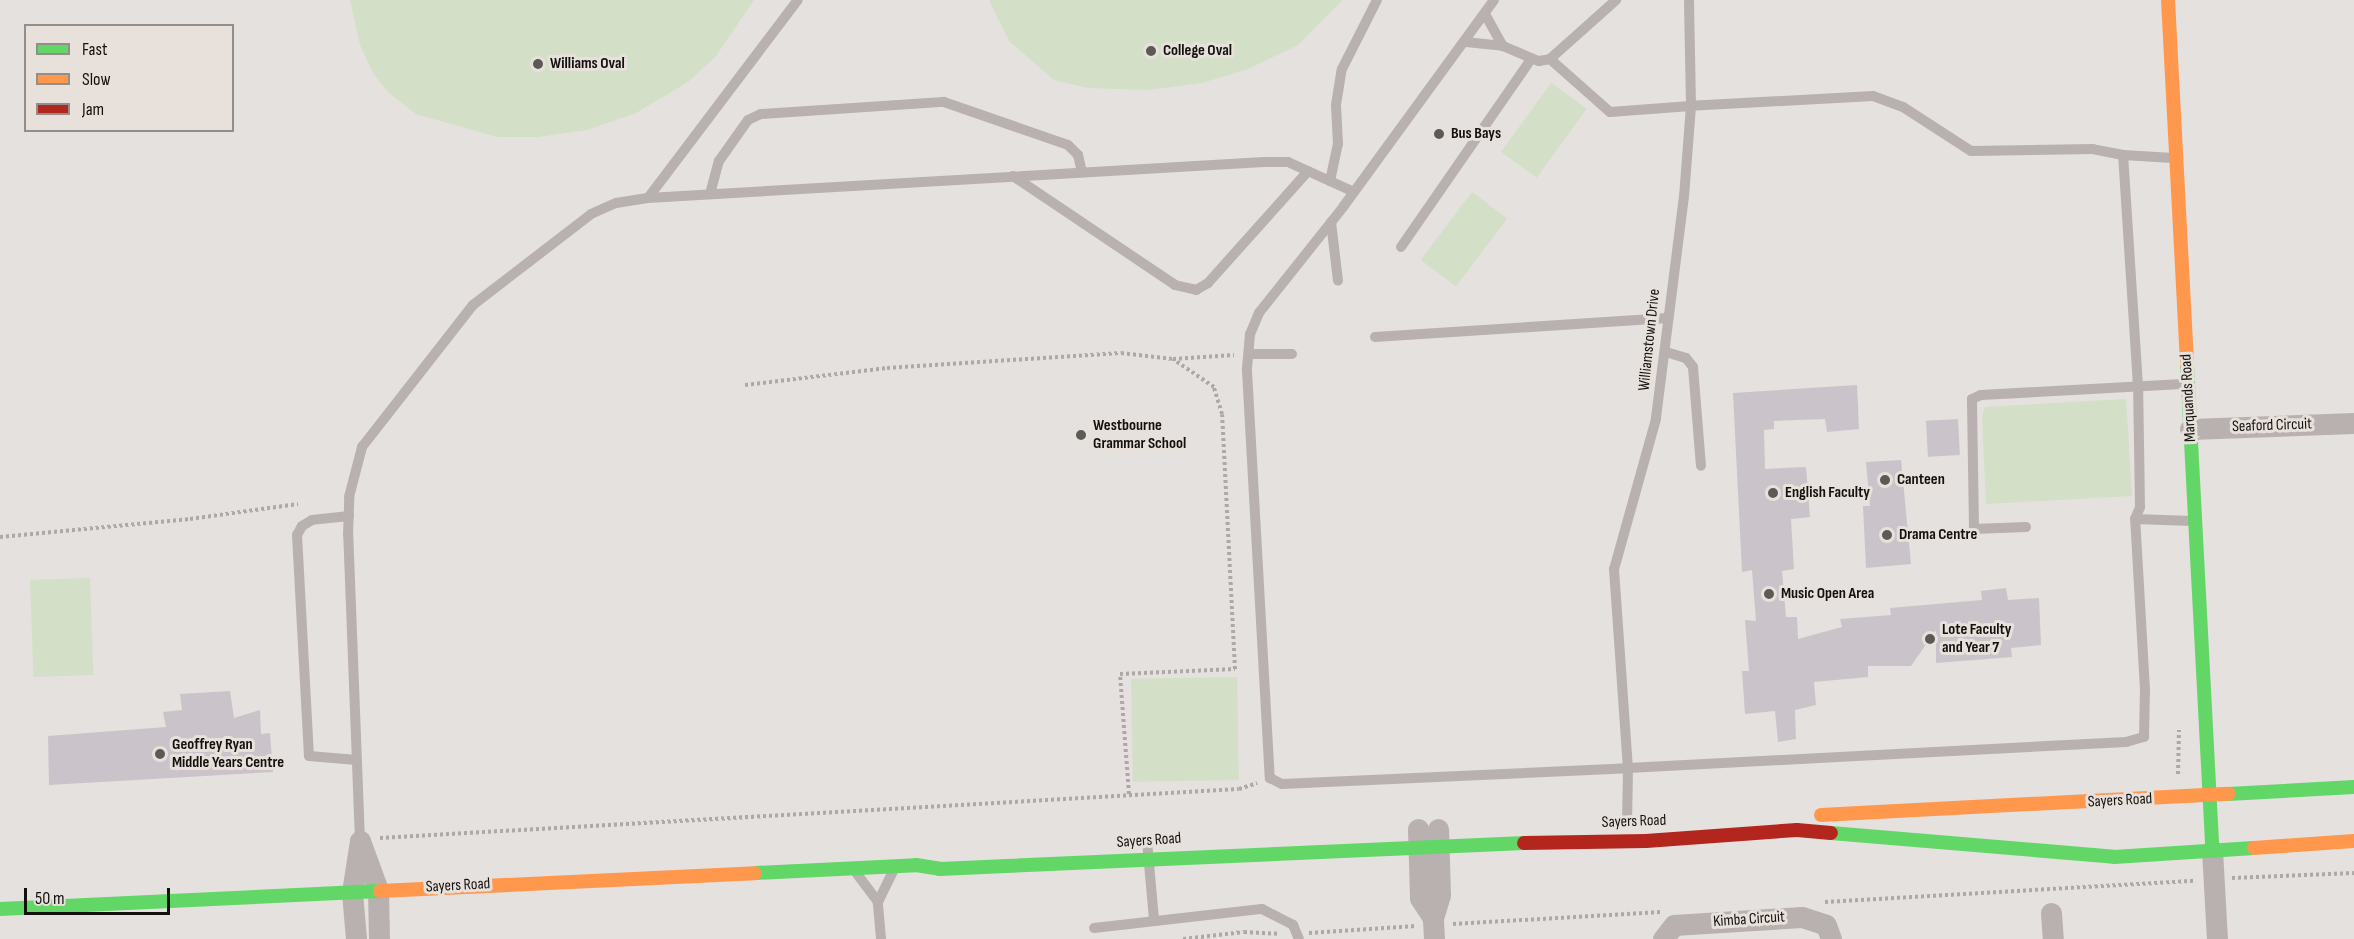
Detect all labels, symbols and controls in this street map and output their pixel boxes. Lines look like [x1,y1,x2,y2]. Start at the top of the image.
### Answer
legend [24,24,234,132]
text: Fast [82,39,107,60]
place label: College Oval [1163,41,1232,61]
marker: College Oval [1144,44,1158,58]
place label: Williams Oval [550,54,625,74]
marker: Williams Oval [531,57,545,71]
text: Slow [82,69,111,90]
text: Jam [82,99,104,120]
place label: Bus Bays [1451,124,1501,144]
marker: Bus Bays [1432,127,1446,141]
street label: Williamstown Drive [1635,288,1665,392]
street label: Marquands Road [2177,354,2201,442]
street label: Seaford Circuit [2232,415,2312,437]
place label: Westbourne Grammar School [1093,416,1186,454]
marker: Westbourne Grammar School [1074,428,1088,442]
place label: Canteen [1897,470,1945,490]
marker: Canteen [1878,473,1892,487]
place label: English Faculty [1785,483,1870,503]
marker: English Faculty [1766,486,1780,500]
place label: Drama Centre [1899,525,1977,545]
marker: Drama Centre [1880,528,1894,542]
place label: Music Open Area [1781,584,1874,604]
marker: Music Open Area [1762,587,1776,601]
place label: Lote Faculty and Year 7 [1942,620,2011,658]
marker: Lote Faculty and Year 7 [1923,632,1937,646]
place label: Geoffrey Ryan Middle Years Centre [172,735,284,773]
marker: Geoffrey Ryan Middle Years Centre [153,747,167,761]
street label: Sayers Road [2087,790,2153,812]
street label: Sayers Road [1601,811,1667,833]
street label: Sayers Road [1116,829,1182,853]
street label: Sayers Road [425,875,491,897]
scale bar [27,876,172,914]
text: 50 m [35,888,65,909]
street label: Kimba Circuit [1712,908,1786,932]

